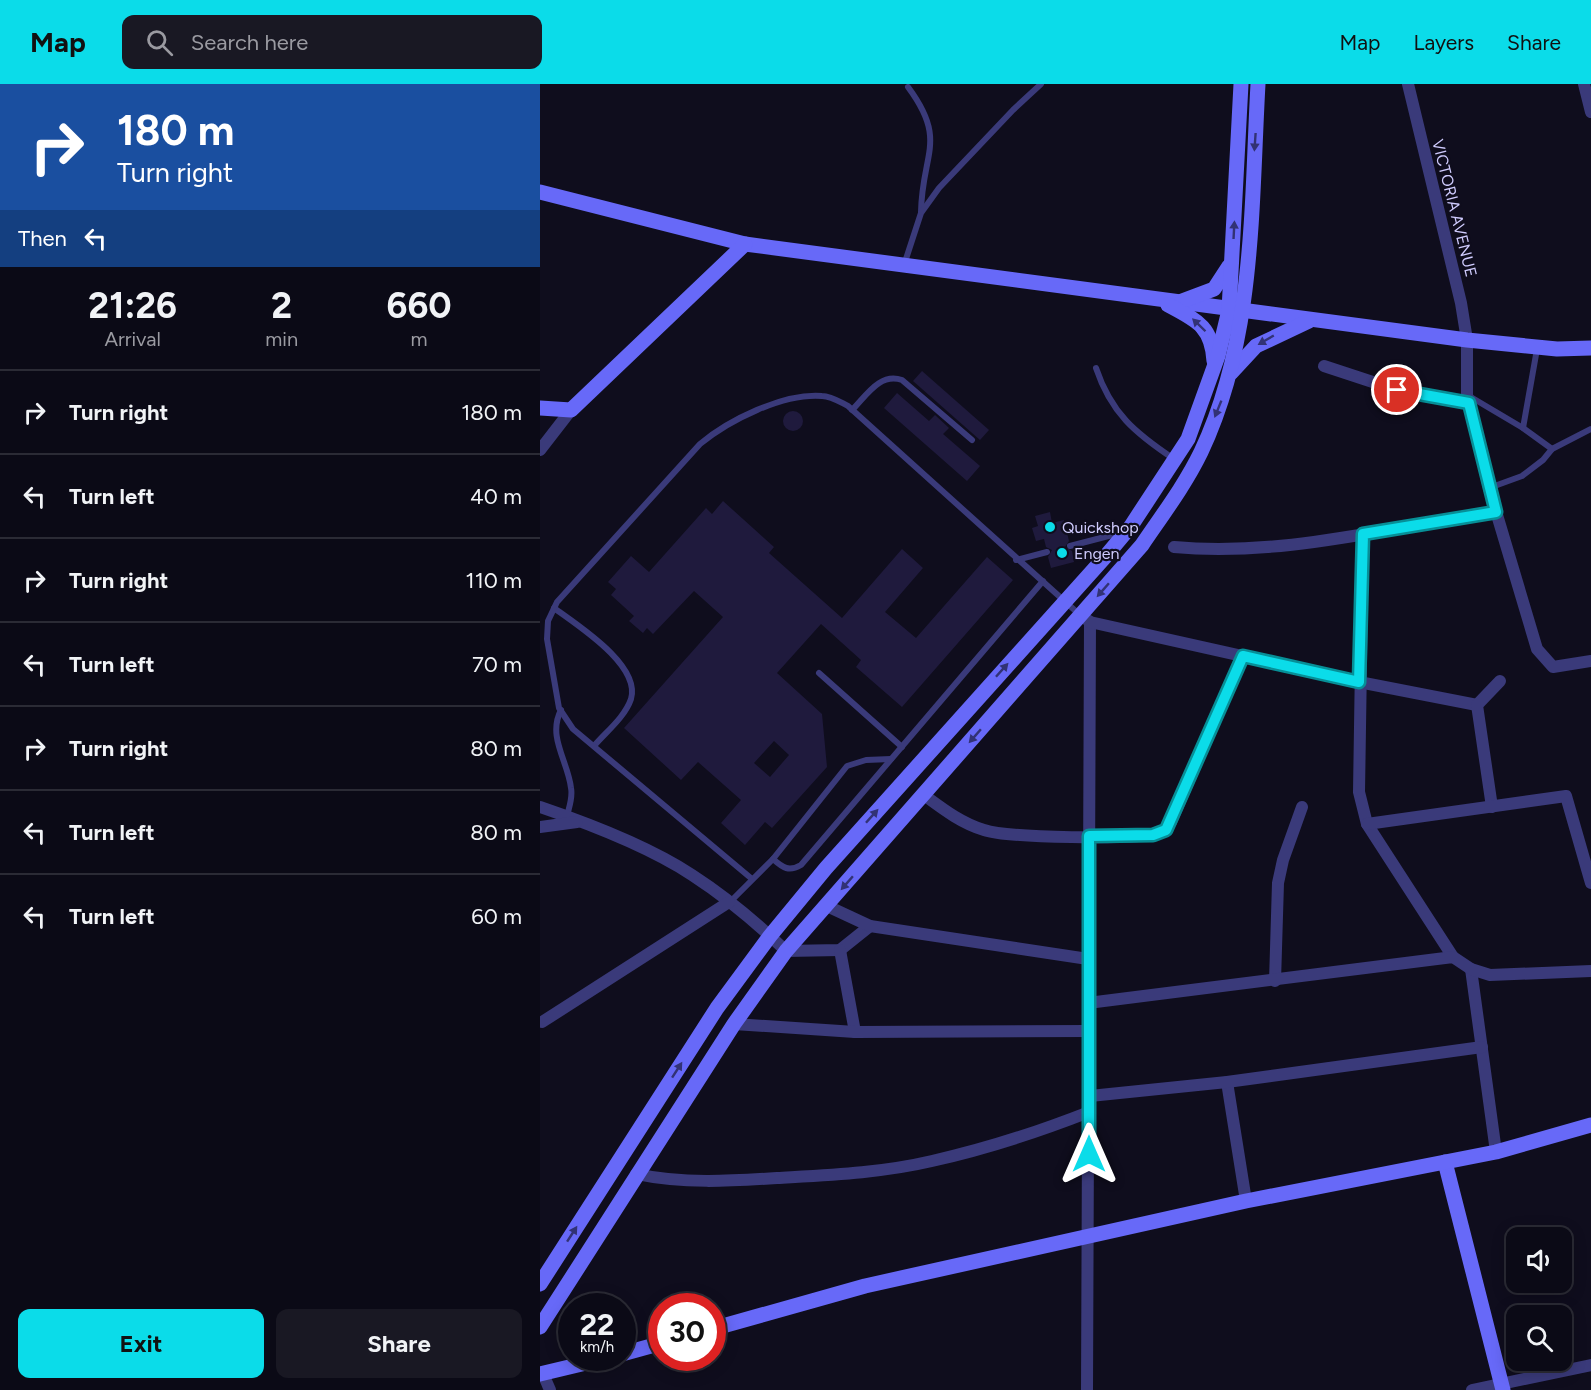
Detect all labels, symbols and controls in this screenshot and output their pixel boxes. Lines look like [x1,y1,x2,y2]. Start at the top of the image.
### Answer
search box [122,15,542,69]
text: Map [30,25,86,59]
icon: search [143,26,176,59]
text: Search here [191,29,308,56]
text: Map [1340,30,1380,55]
text: Layers [1413,30,1474,55]
text: Share [1507,30,1561,55]
text: 180 m [117,105,234,156]
icon: right [18,108,96,186]
one-way arrow [1250,133,1259,152]
street label: VICTORIA AVENUE [1428,137,1481,279]
text: Turn right [117,156,233,189]
one-way arrow [1229,221,1239,240]
icon: left [79,222,112,255]
text: Then [18,225,67,252]
text: 21:26 [88,284,177,327]
text: 2 [271,284,292,327]
text: 660 [387,284,452,327]
one-way arrow [1192,318,1207,332]
text: Arrival [104,327,161,351]
text: min [265,327,298,351]
text: m [411,327,428,351]
one-way arrow [1258,335,1274,346]
pin [1371,364,1422,415]
icon: arrive [1380,373,1413,406]
icon: right [18,396,51,429]
text: Turn right [69,399,168,426]
text: 180 m [461,399,522,426]
one-way arrow [1213,400,1223,418]
icon: left [18,480,51,513]
text: Turn left [69,483,155,510]
text: 40 m [470,483,522,510]
place label: Quickshop [1062,518,1139,537]
marker: Quickshop [1043,520,1057,534]
place label: Engen [1074,544,1120,563]
marker: Engen [1055,546,1069,560]
icon: right [18,564,51,597]
text: Turn right [69,567,168,594]
text: 110 m [466,567,522,594]
one-way arrow [1097,582,1110,597]
icon: left [18,648,51,681]
text: Turn left [69,651,155,678]
text: 70 m [472,651,522,678]
one-way arrow [995,663,1009,678]
one-way arrow [968,729,982,744]
icon: right [18,732,51,765]
text: Turn right [69,735,168,762]
text: 80 m [470,735,522,762]
one-way arrow [865,809,878,824]
icon: left [18,816,51,849]
text: Turn left [69,819,155,846]
text: 80 m [470,819,522,846]
one-way arrow [840,876,854,891]
icon: left [18,900,51,933]
text: Turn left [69,903,155,930]
text: 60 m [471,903,522,930]
one-way arrow [671,1063,683,1079]
position arrow [1057,1122,1121,1186]
one-way arrow [566,1226,577,1243]
map controls [1506,1227,1572,1371]
button: sound [1506,1227,1572,1293]
speed limit sign: 30 [648,1293,726,1371]
button: search [1506,1305,1572,1371]
text: 22 [580,1306,614,1343]
button: Exit [18,1309,264,1378]
button: Share [276,1309,522,1378]
text: km/h [580,1338,614,1356]

